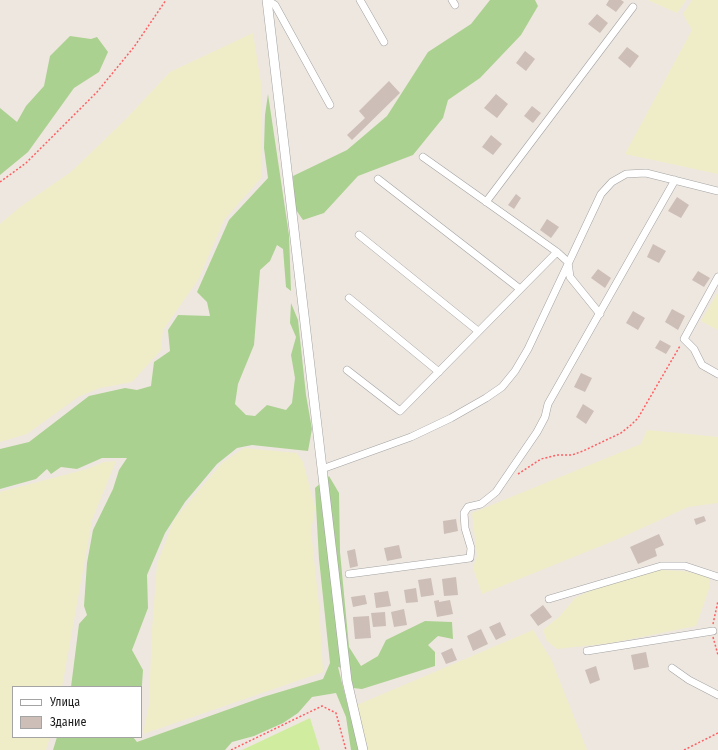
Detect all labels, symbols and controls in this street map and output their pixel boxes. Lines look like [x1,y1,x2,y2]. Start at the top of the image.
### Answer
legend [12,686,142,738]
text: Улица [50,695,80,709]
text: Здание [50,715,86,729]

